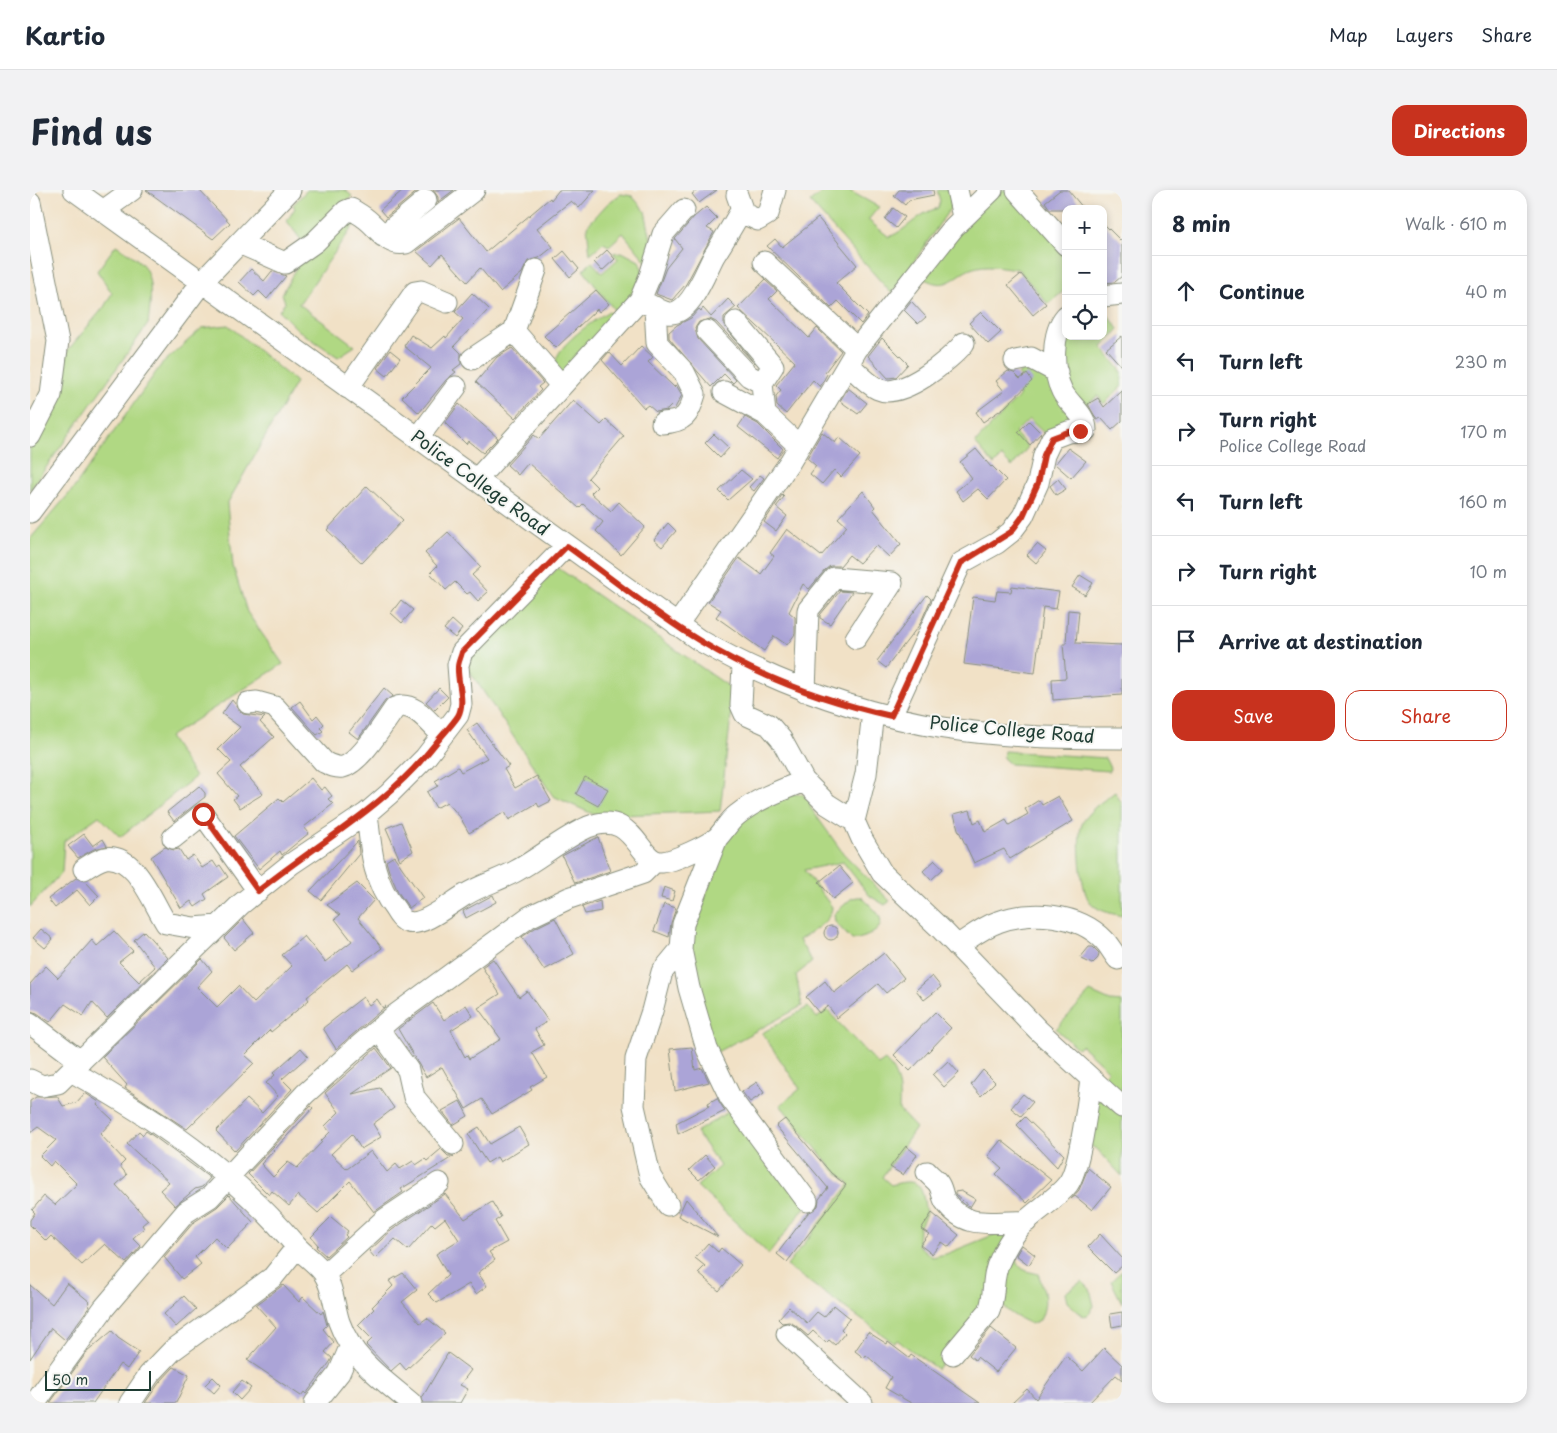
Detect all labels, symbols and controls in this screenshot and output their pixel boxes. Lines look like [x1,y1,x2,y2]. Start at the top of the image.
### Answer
text: Kartio [25,17,105,53]
text: Map [1329,21,1368,48]
text: Layers [1396,21,1453,48]
text: Share [1481,21,1532,48]
text: Find us [30,104,152,157]
button: Directions [1392,105,1527,156]
map controls [1062,205,1107,340]
button: + [1062,205,1107,250]
text: 8 min [1172,207,1231,239]
text: Walk · 610 m [1405,211,1507,235]
button: − [1062,250,1107,295]
icon: ahead [1172,277,1200,305]
text: Continue [1219,277,1305,305]
text: 40 m [1465,279,1507,303]
button: locate [1062,295,1107,340]
icon: left [1172,347,1200,375]
text: Turn left [1219,347,1303,375]
text: 230 m [1455,349,1507,373]
text: Turn right [1219,405,1317,433]
icon: right [1172,417,1200,445]
text: 170 m [1461,419,1507,443]
route end [1069,420,1092,443]
street label: Police College Road [406,422,556,541]
text: Police College Road [1219,433,1366,457]
icon: left [1172,487,1200,515]
text: Turn left [1219,487,1303,515]
text: 160 m [1459,489,1507,513]
icon: right [1172,557,1200,585]
text: Turn right [1219,557,1317,585]
text: 10 m [1470,559,1507,583]
icon: arrive [1172,627,1200,655]
text: Arrive at destination [1219,627,1423,655]
button: Save [1172,690,1335,741]
button: Share [1345,690,1507,741]
street label: Police College Road [928,708,1096,749]
route start [192,803,215,826]
scale bar [45,1368,151,1391]
text: 50 m [52,1369,88,1390]

